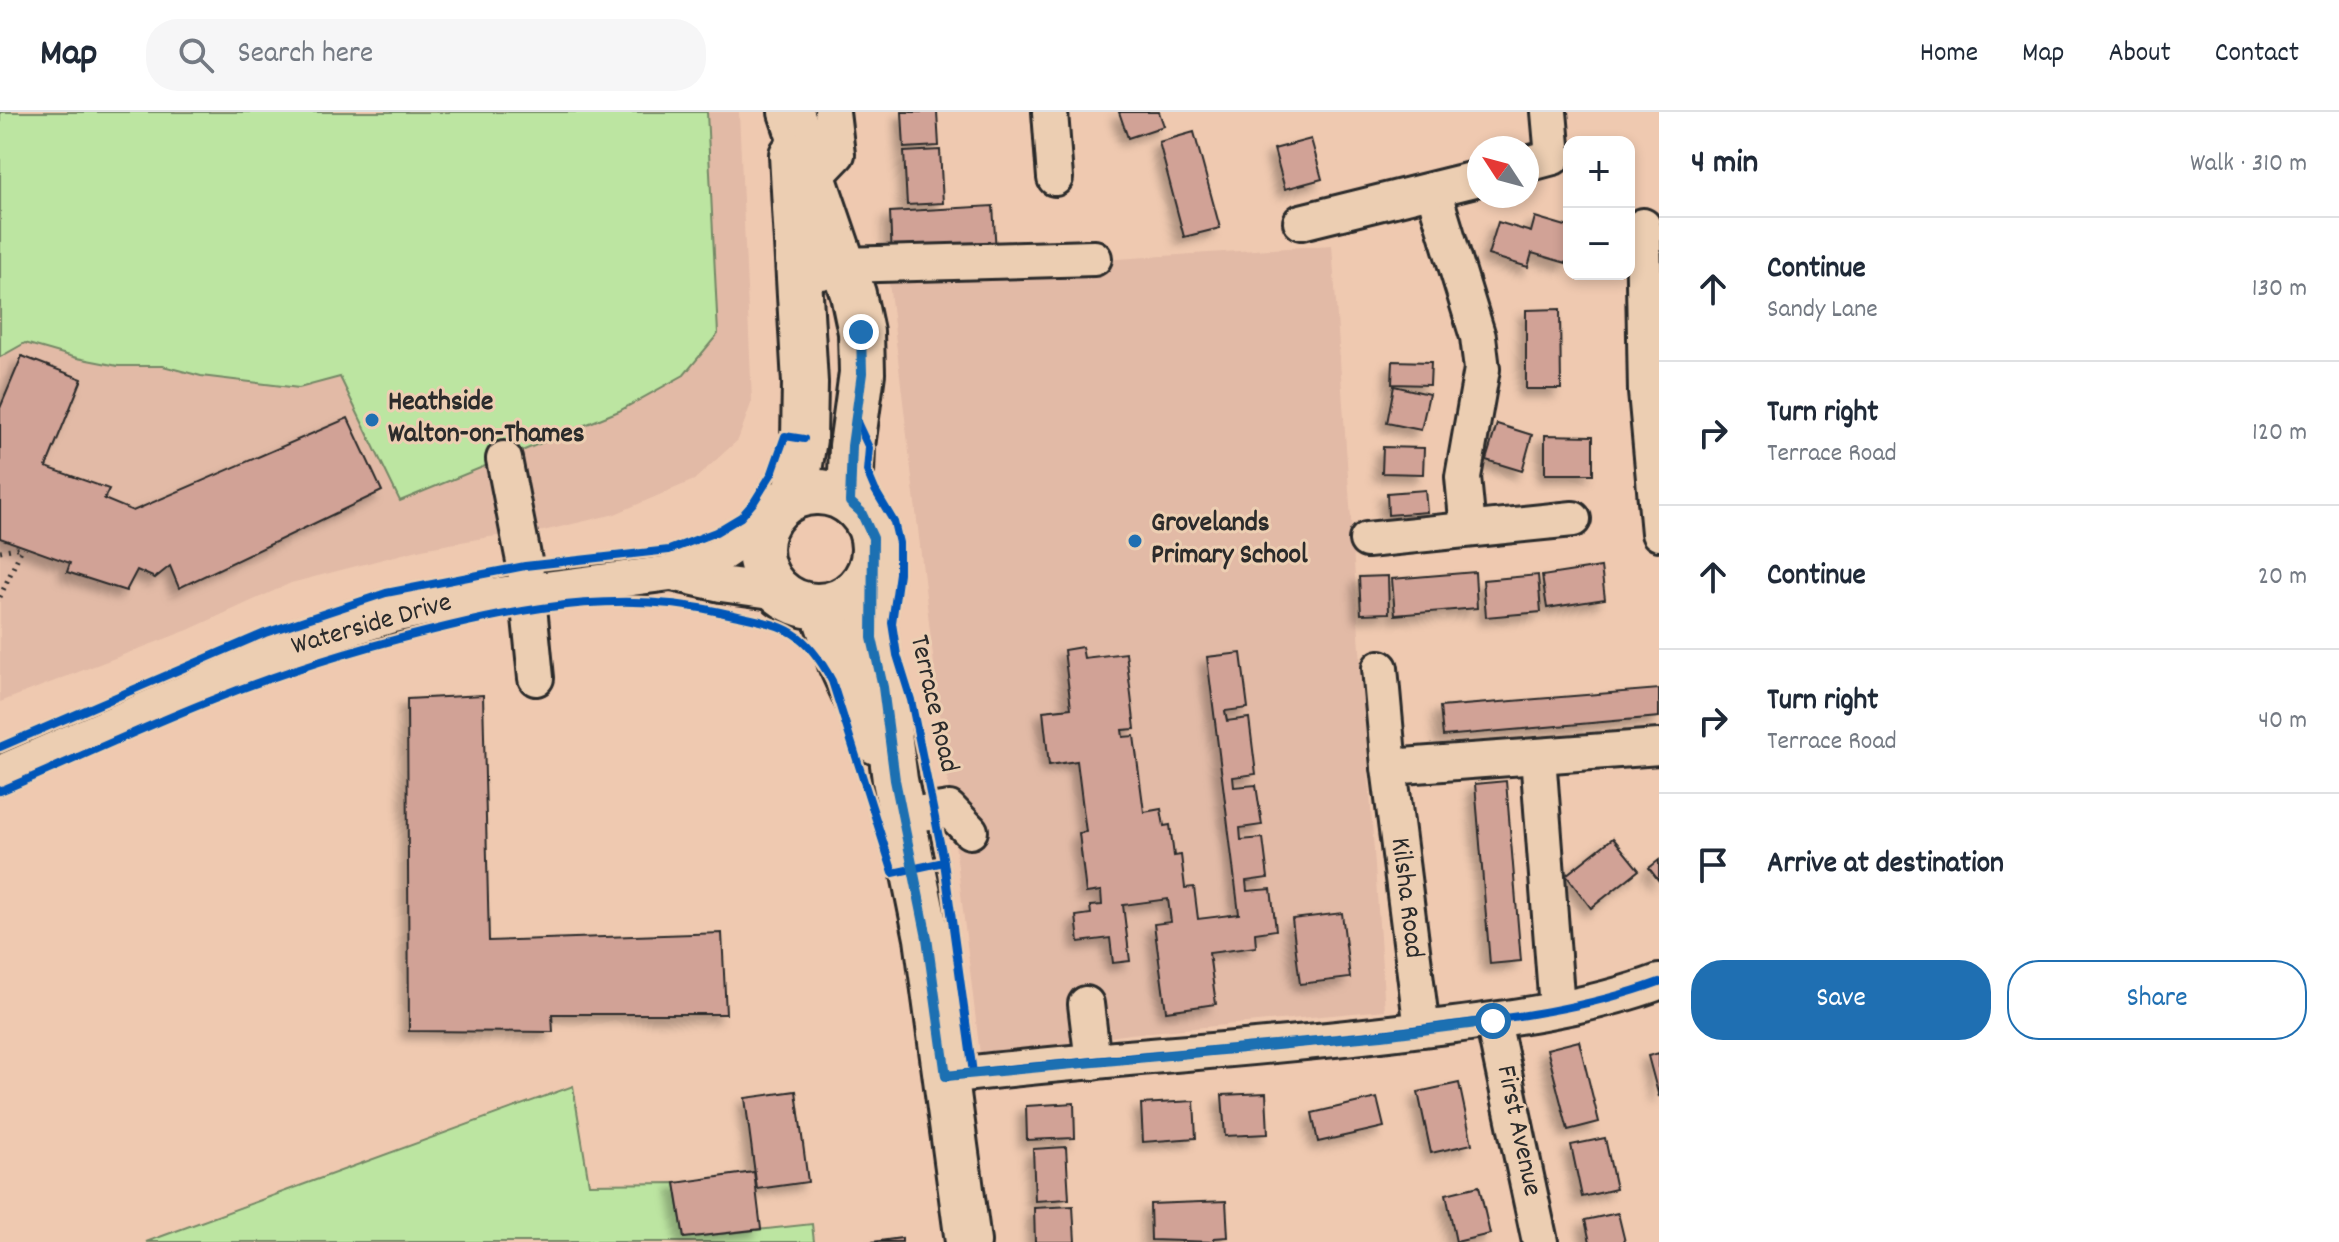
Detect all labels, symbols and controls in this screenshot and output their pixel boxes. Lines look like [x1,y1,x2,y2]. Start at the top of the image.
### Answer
search box [146,19,706,91]
text: Map [40,28,98,83]
icon: search [174,33,218,77]
text: Search here [238,34,373,77]
text: Home [1920,35,1978,75]
text: Map [2022,35,2064,75]
text: About [2108,35,2171,75]
text: Contact [2215,35,2299,75]
north arrow [1467,136,1539,208]
map controls [1563,136,1635,280]
button: + [1563,136,1635,208]
text: 4 min [1691,140,1758,189]
text: Walk · 310 m [2190,146,2307,183]
button: − [1563,208,1635,280]
text: Continue [1767,249,1866,292]
icon: ahead [1691,267,1735,311]
text: 130 m [2252,271,2307,308]
text: Sandy Lane [1767,292,1878,329]
route end [843,314,879,350]
place label: Heathside Walton-on-Thames [388,384,585,456]
text: Turn right [1767,393,1878,436]
marker: Heathside Walton-on-Thames [363,411,381,429]
icon: right [1691,411,1735,455]
text: 120 m [2252,415,2307,452]
text: Terrace Road [1767,436,1897,473]
place label: Grovelands Primary School [1151,505,1308,577]
marker: Grovelands Primary School [1126,532,1144,550]
icon: ahead [1691,555,1735,599]
text: Continue [1767,556,1866,599]
text: 20 m [2258,559,2307,596]
street label: Waterside Drive [287,584,457,668]
street label: Terrace Road [897,631,967,777]
text: Turn right [1767,681,1878,724]
icon: right [1691,699,1735,743]
text: 40 m [2258,703,2307,740]
text: Terrace Road [1767,724,1897,761]
street label: Kilsha Road [1378,835,1432,961]
icon: arrive [1691,843,1735,887]
text: Arrive at destination [1767,844,2004,887]
button: Save [1691,960,1991,1040]
button: Share [2007,960,2307,1040]
route start [1475,1003,1511,1039]
street label: First Avenue [1484,1062,1550,1200]

